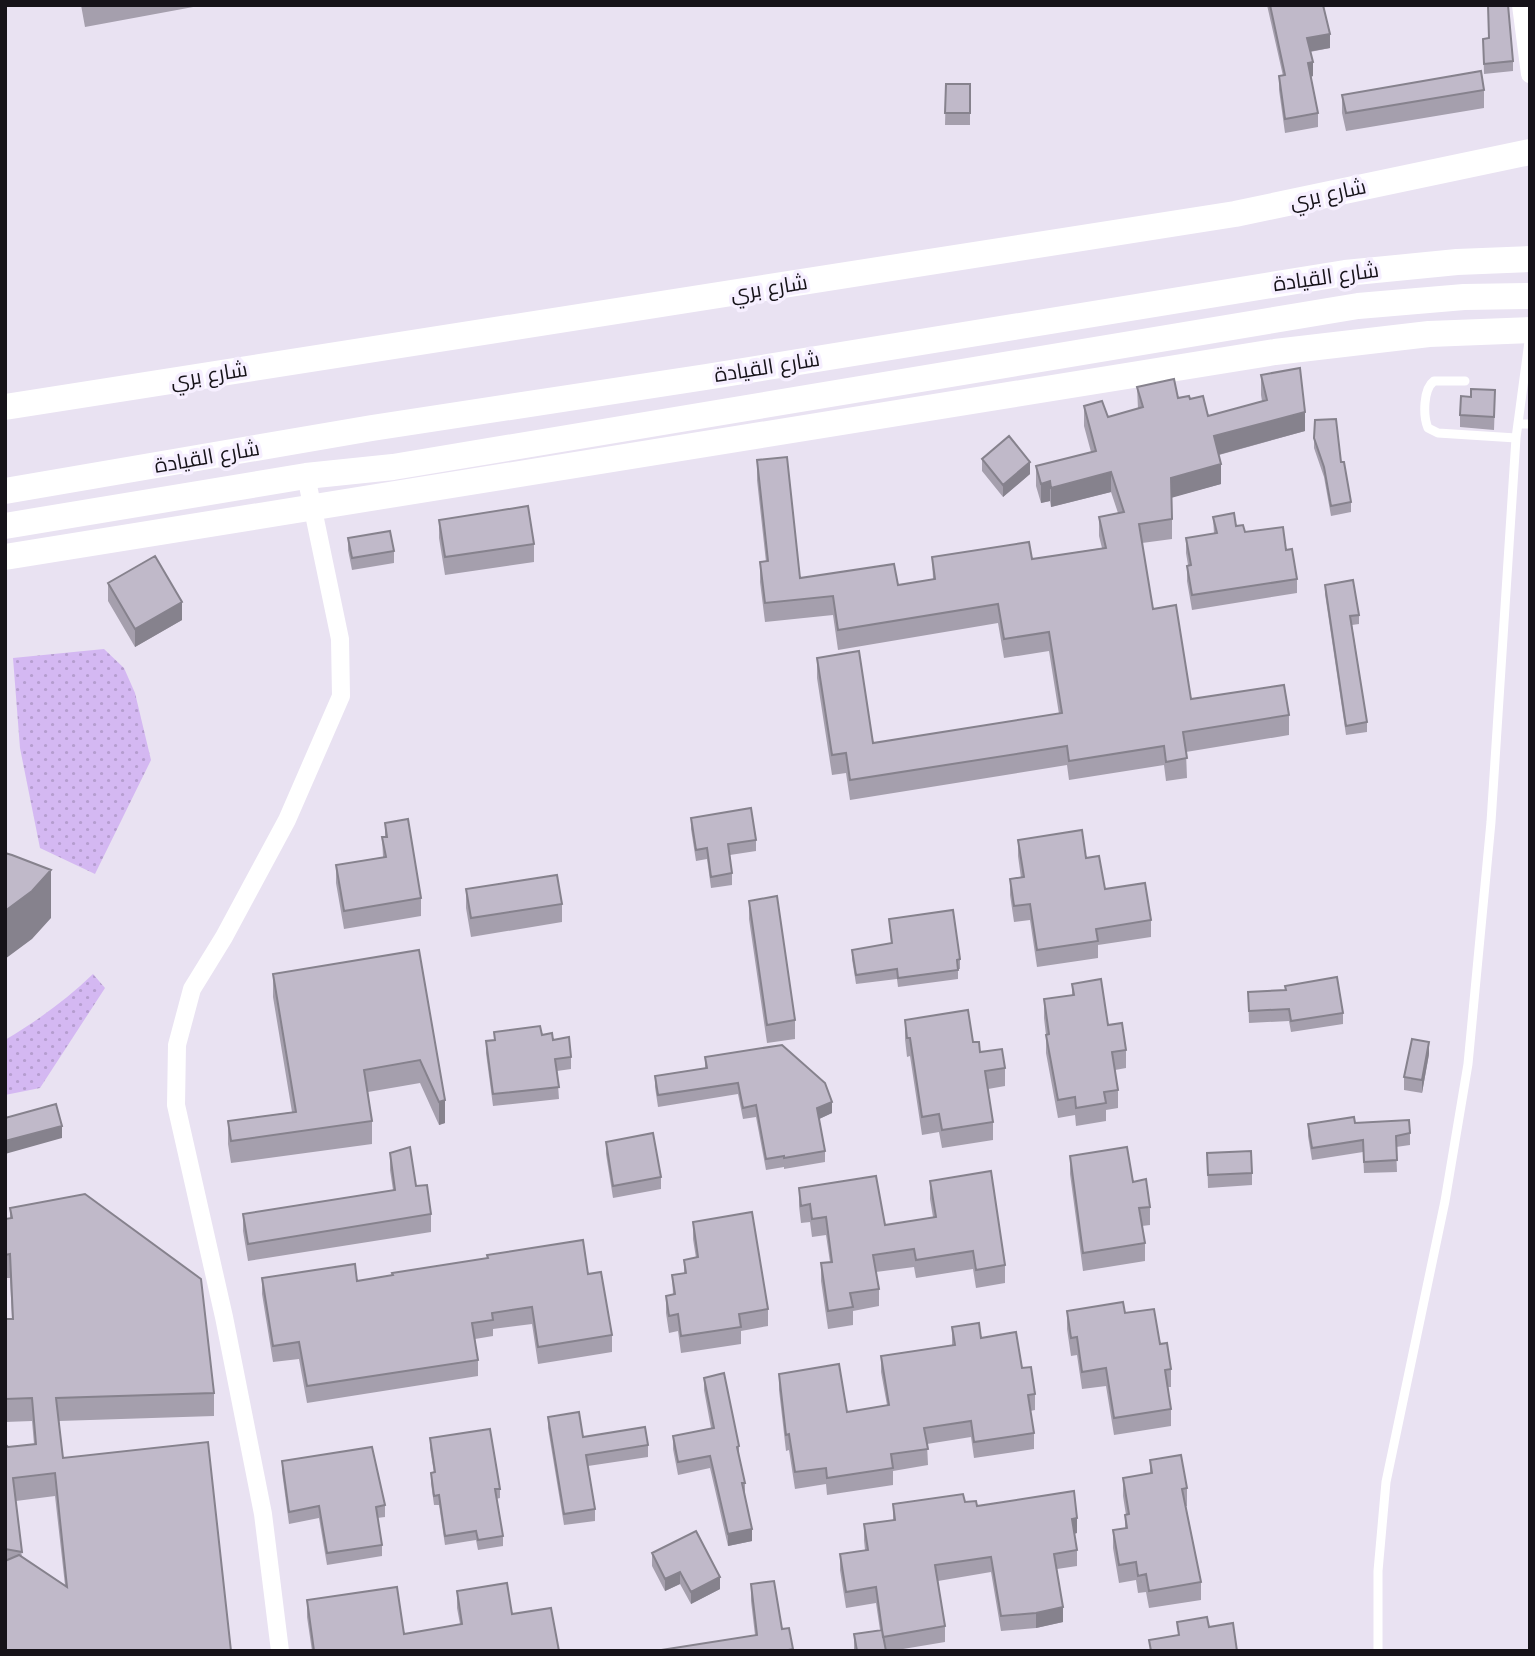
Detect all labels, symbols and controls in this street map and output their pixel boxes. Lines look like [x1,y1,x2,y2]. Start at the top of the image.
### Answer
street label: شارع بري [1287,173,1369,218]
street label: شارع القيادة [1272,257,1381,298]
street label: شارع بري [729,269,810,310]
street label: شارع القيادة [712,346,822,389]
street label: شارع بري [169,356,250,397]
street label: شارع القيادة [152,435,262,480]

